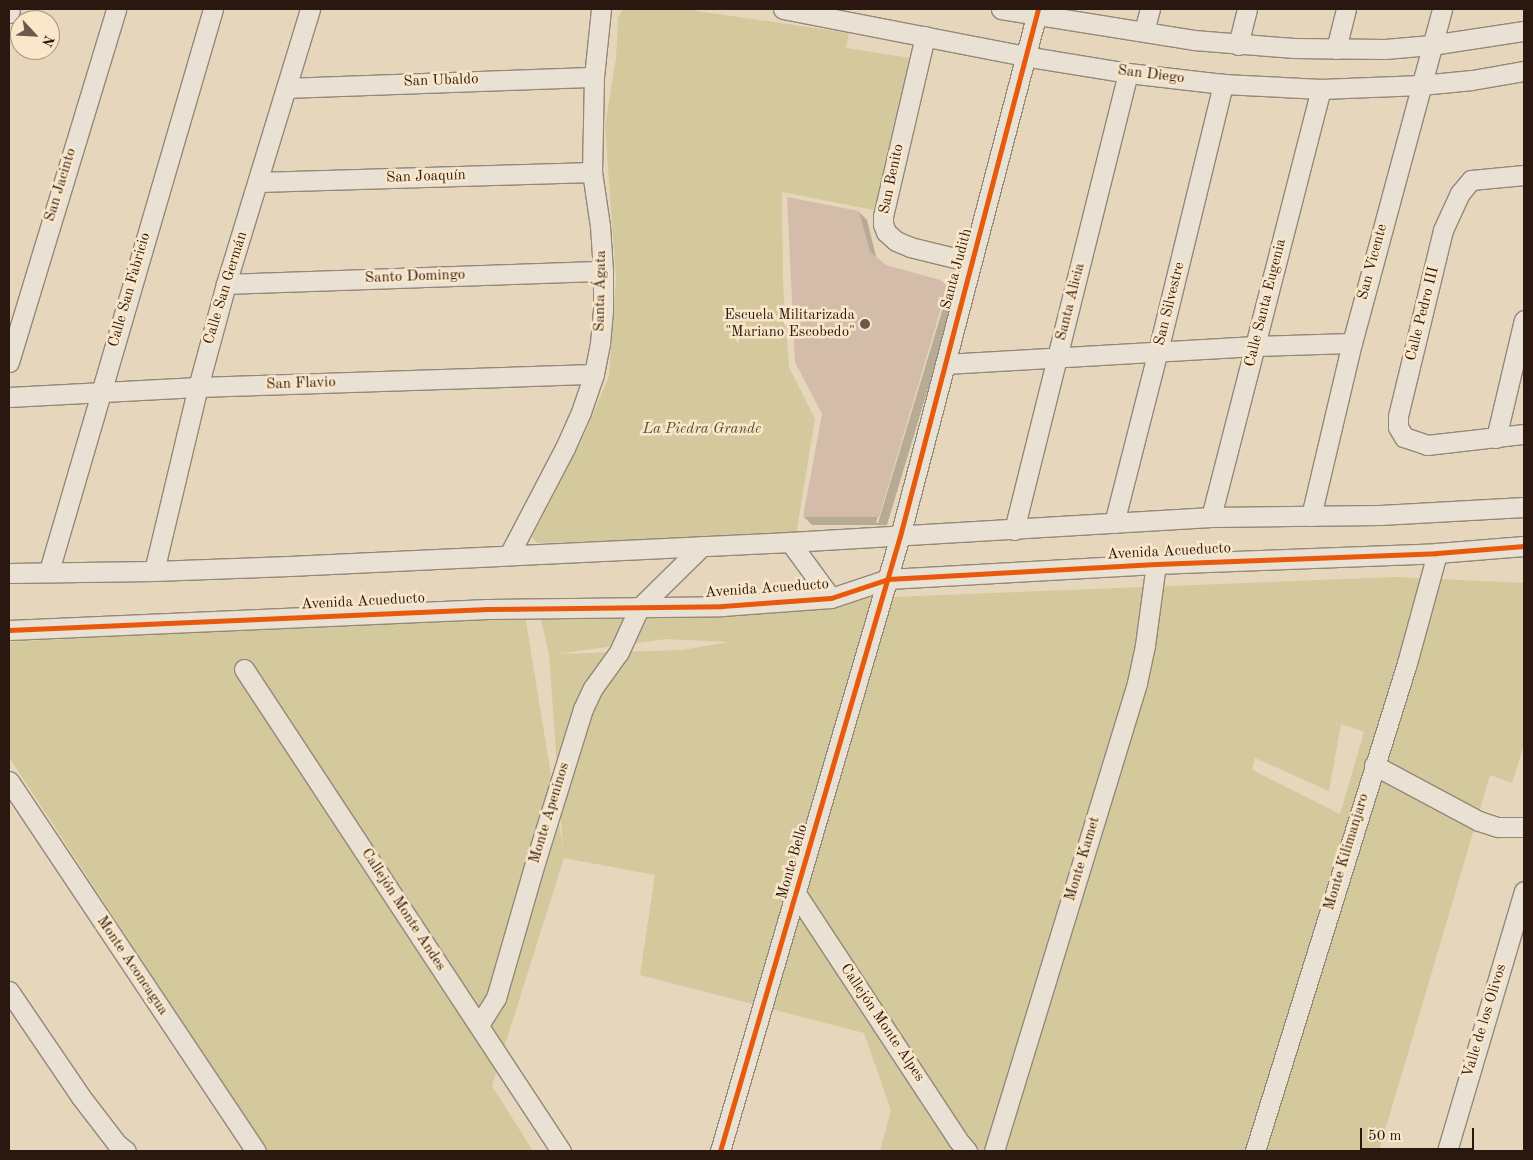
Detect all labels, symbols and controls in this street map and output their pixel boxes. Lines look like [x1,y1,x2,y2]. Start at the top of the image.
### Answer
north arrow [10,10,60,60]
text: N [39,33,56,49]
street label: San Diego [1117,62,1185,88]
street label: San Ubaldo [403,71,479,91]
street label: San Benito [876,142,908,216]
street label: San Jacinto [41,146,81,224]
street label: San Joaquín [386,167,466,187]
street label: San Vicente [1354,222,1392,302]
street label: Santa Judith [938,227,976,311]
street label: Calle San Germán [200,229,252,347]
street label: Calle San Fabricio [105,231,155,349]
street label: Calle Santa Eugenia [1241,237,1291,369]
street label: Santa Ágata [591,250,611,332]
street label: San Silvestre [1151,260,1189,348]
street label: Santa Alicia [1053,261,1089,343]
street label: Calle Pedro III [1403,265,1443,363]
street label: Santo Domingo [364,266,466,288]
place label: Escuela Militarizada "Mariano Escobedo" [724,306,855,341]
marker: Escuela Militarizada "Mariano Escobedo" [859,318,871,330]
street label: San Flavio [266,374,336,394]
park label: La Piedra Grande [643,421,761,439]
street label: Avenida Acueducto [1107,540,1231,564]
street label: Avenida Acueducto [704,576,830,602]
street label: Avenida Acueducto [301,590,425,614]
street label: Monte Apeninos [526,760,574,866]
street label: Monte Kilimanjaro [1321,791,1373,913]
street label: Monte Kamet [1062,815,1104,903]
street label: Monte Bello [774,822,812,902]
street label: Callejón Monte Andes [357,845,449,975]
street label: Monte Aconcagua [92,913,172,1019]
street label: Callejón Monte Alpes [836,961,928,1085]
street label: Valle de los Olivos [1459,962,1511,1080]
scale bar [1363,1118,1477,1150]
text: 50 m [1368,1129,1402,1144]

